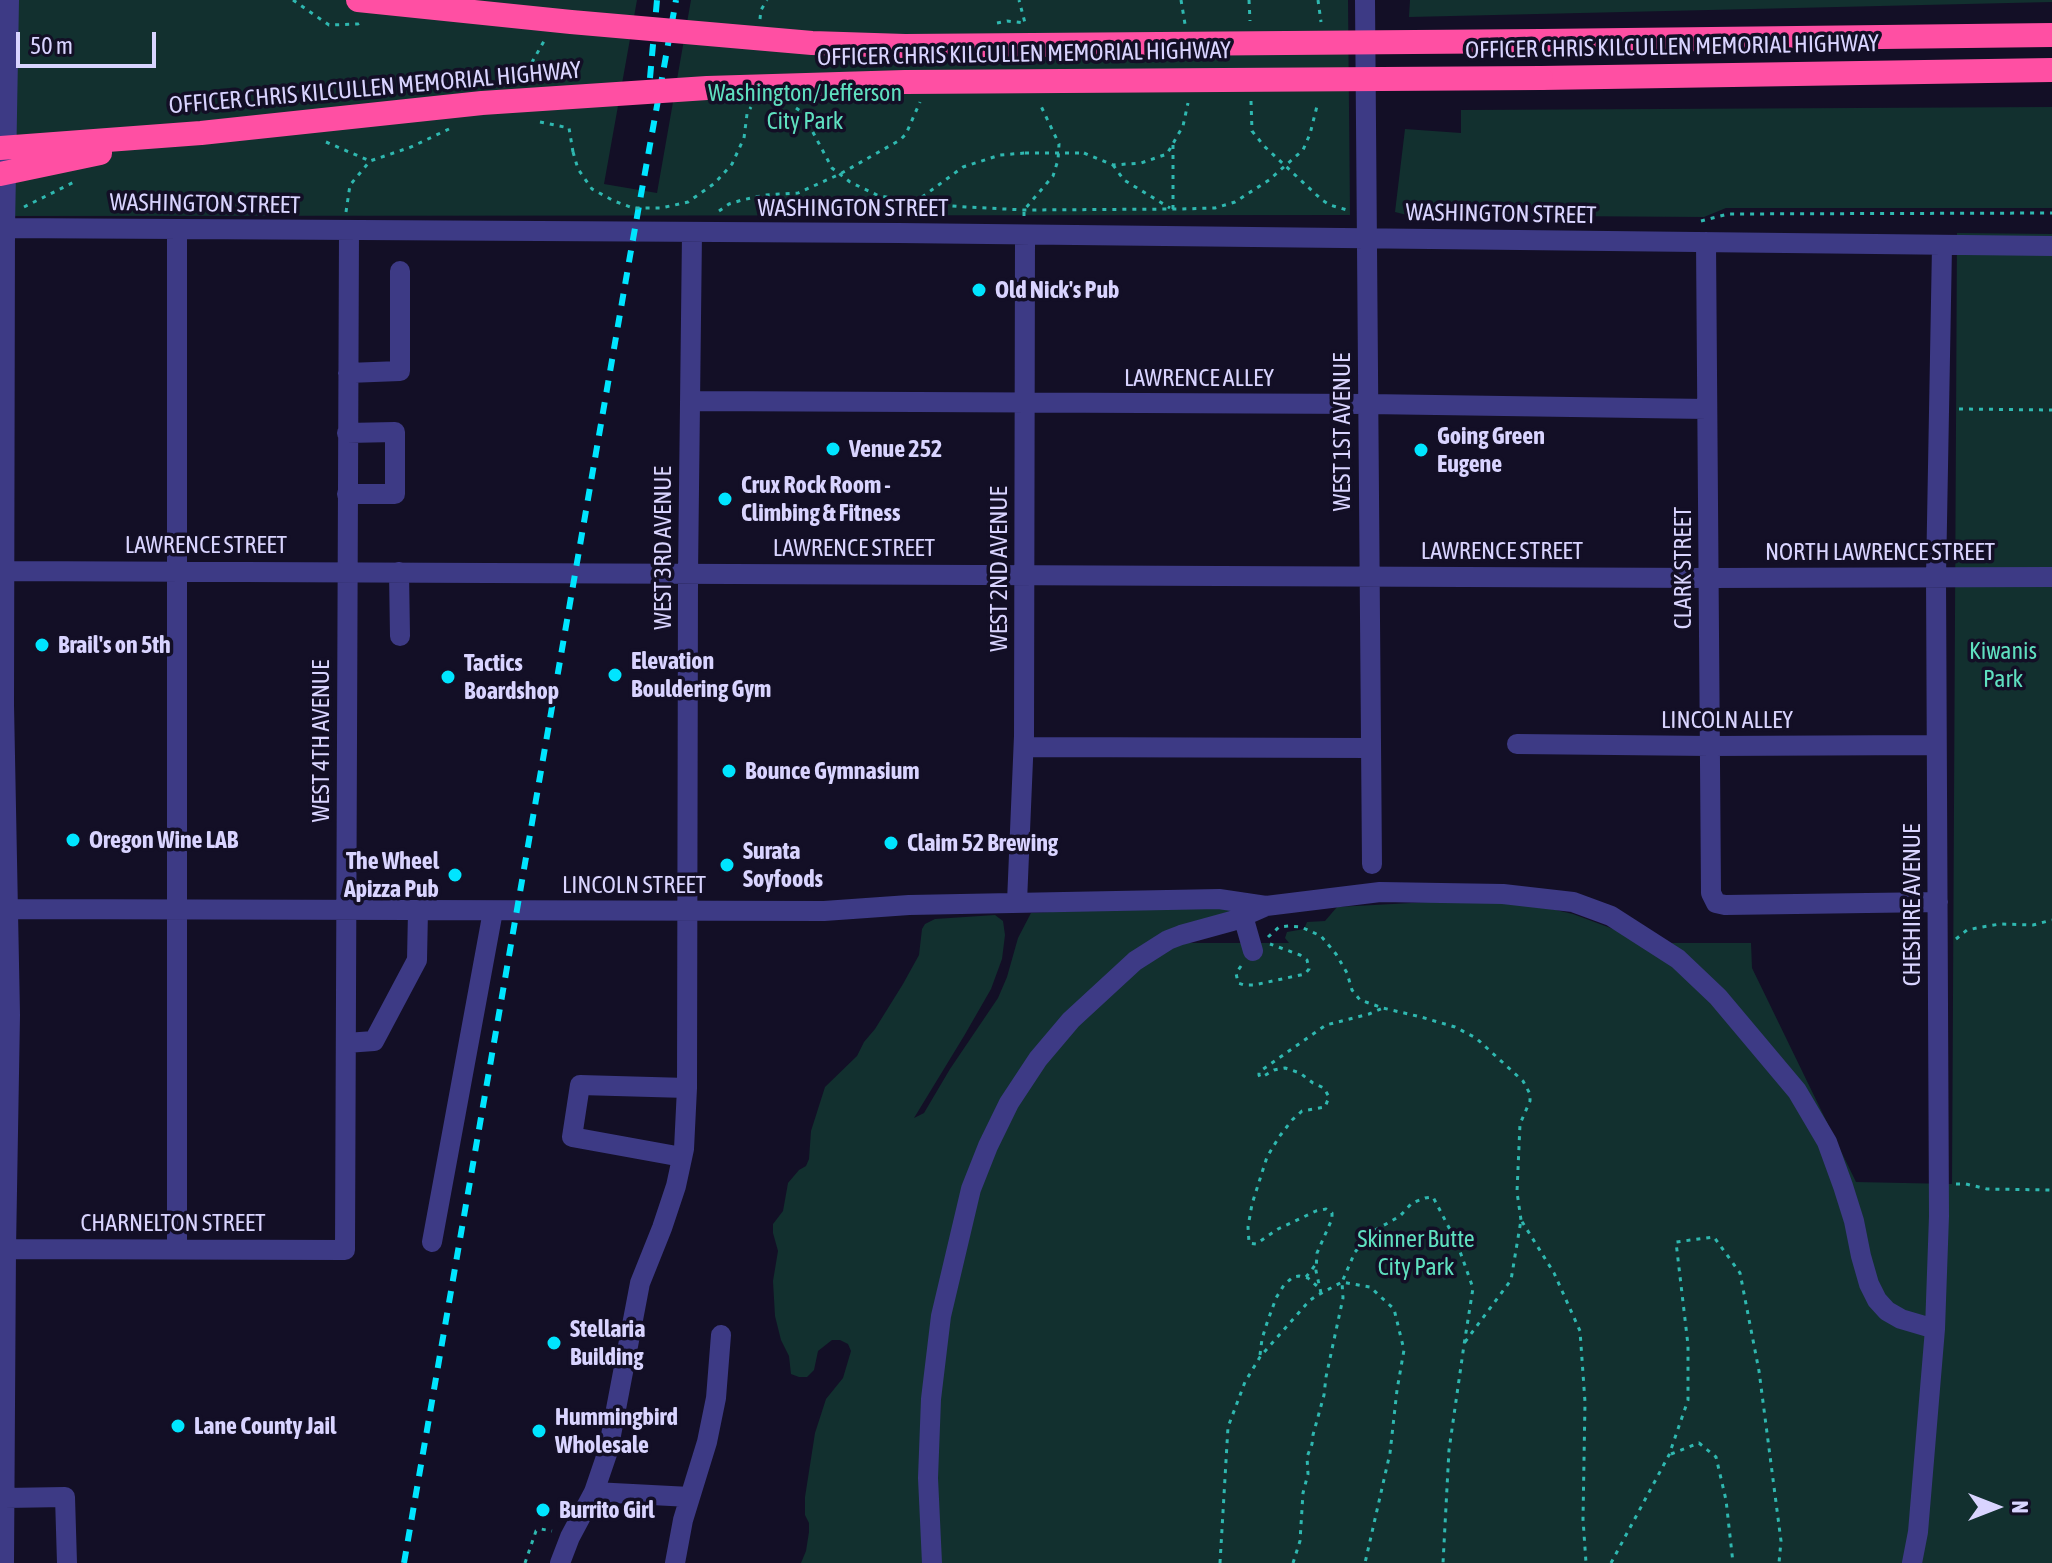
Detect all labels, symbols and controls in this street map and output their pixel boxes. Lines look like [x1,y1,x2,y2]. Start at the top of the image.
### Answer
scale bar [20,16,160,66]
street label: OFFICER CHRIS KILCULLEN MEMORIAL HIGHWAY [1465,29,1879,65]
text: 50 m [30,32,73,59]
street label: OFFICER CHRIS KILCULLEN MEMORIAL HIGHWAY [817,36,1231,72]
street label: OFFICER CHRIS KILCULLEN MEMORIAL HIGHWAY [168,56,582,120]
park label: Washington/Jefferson City Park [708,79,902,135]
street label: WASHINGTON STREET [109,188,301,220]
street label: WASHINGTON STREET [758,194,948,222]
street label: WASHINGTON STREET [1405,198,1597,230]
place label: Old Nick's Pub [995,276,1119,304]
marker: Old Nick's Pub [970,281,988,299]
street label: WEST 1ST AVENUE [1328,353,1356,511]
street label: LAWRENCE ALLEY [1124,364,1274,392]
place label: Going Green Eugene [1437,422,1545,478]
place label: Venue 252 [849,435,942,463]
marker: Venue 252 [824,440,842,458]
marker: Going Green Eugene [1412,441,1430,459]
street label: WEST 3RD AVENUE [649,466,677,630]
place label: Crux Rock Room - Climbing & Fitness [741,471,900,527]
street label: WEST 2ND AVENUE [985,486,1013,652]
marker: Crux Rock Room - Climbing & Fitness [716,490,734,508]
street label: CLARK STREET [1669,507,1697,629]
street label: LAWRENCE STREET [125,531,287,559]
street label: LAWRENCE STREET [773,534,935,562]
street label: LAWRENCE STREET [1421,537,1583,565]
street label: NORTH LAWRENCE STREET [1765,538,1995,566]
place label: Brail's on 5th [58,631,171,659]
marker: Brail's on 5th [33,636,51,654]
park label: Kiwanis Park [1969,637,2037,693]
place label: Elevation Bouldering Gym [631,647,771,703]
place label: Tactics Boardshop [464,649,559,705]
street label: WEST 4TH AVENUE [307,660,335,822]
marker: Elevation Bouldering Gym [606,666,624,684]
marker: Tactics Boardshop [439,668,457,686]
street label: LINCOLN ALLEY [1661,706,1793,734]
place label: Bounce Gymnasium [745,757,920,785]
marker: Bounce Gymnasium [720,762,738,780]
street label: CHESHIRE AVENUE [1898,824,1926,986]
place label: Oregon Wine LAB [89,826,238,854]
place label: Claim 52 Brewing [907,829,1058,857]
marker: Oregon Wine LAB [64,831,82,849]
marker: Claim 52 Brewing [882,834,900,852]
place label: Surata Soyfoods [743,837,823,893]
place label: The Wheel Apizza Pub [344,847,439,903]
marker: Surata Soyfoods [718,856,736,874]
marker: The Wheel Apizza Pub [446,866,464,884]
street label: LINCOLN STREET [562,871,706,899]
street label: CHARNELTON STREET [80,1209,266,1237]
park label: Skinner Butte City Park [1357,1225,1475,1281]
place label: Stellaria Building [570,1315,645,1371]
marker: Stellaria Building [545,1334,563,1352]
place label: Hummingbird Wholesale [555,1403,678,1459]
place label: Lane County Jail [194,1412,336,1440]
marker: Lane County Jail [169,1417,187,1435]
marker: Hummingbird Wholesale [530,1422,548,1440]
north arrow [1956,1467,2036,1547]
place label: Burrito Girl [559,1496,655,1524]
marker: Burrito Girl [534,1501,552,1519]
text: N [2007,1501,2033,1513]

